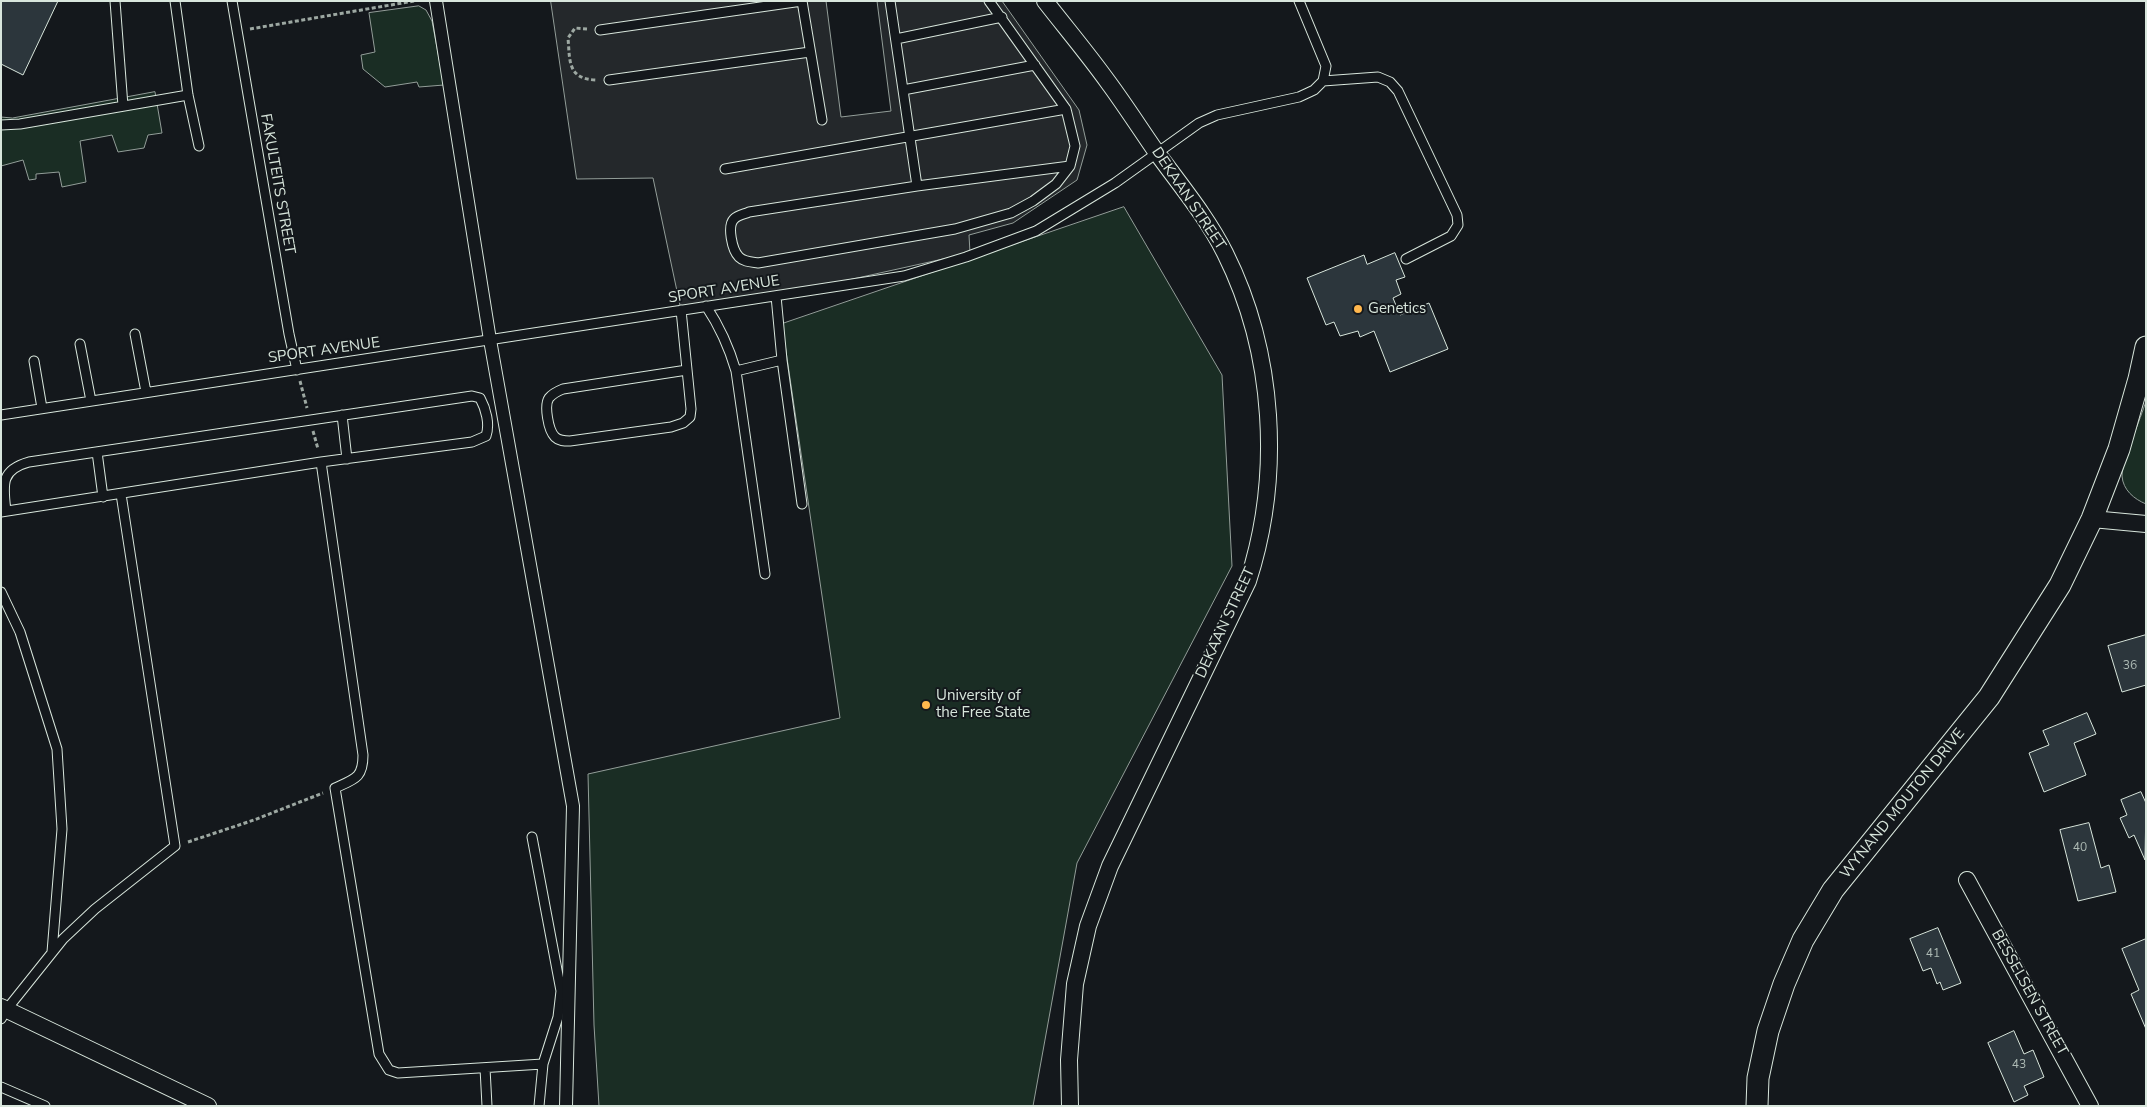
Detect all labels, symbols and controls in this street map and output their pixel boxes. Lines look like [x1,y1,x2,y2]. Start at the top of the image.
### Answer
street label: FAKULTEITS STREET [256,112,298,256]
street label: DEKAAN STREET [1147,144,1229,254]
street label: SPORT AVENUE [667,272,781,308]
place label: Genetics [1368,300,1426,318]
marker: Genetics [1352,303,1364,315]
street label: SPORT AVENUE [267,334,381,368]
street label: DEKAAN STREET [1192,565,1260,681]
house number: 36 [2123,659,2137,673]
place label: University of the Free State [936,687,1030,722]
marker: University of the Free State [920,699,932,711]
street label: WYNAND MOUTON DRIVE [1837,725,1969,883]
house number: 40 [2073,841,2087,855]
street label: BESSELSEN STREET [1987,927,2071,1059]
house number: 41 [1926,947,1940,961]
house number: 43 [2012,1058,2026,1072]

